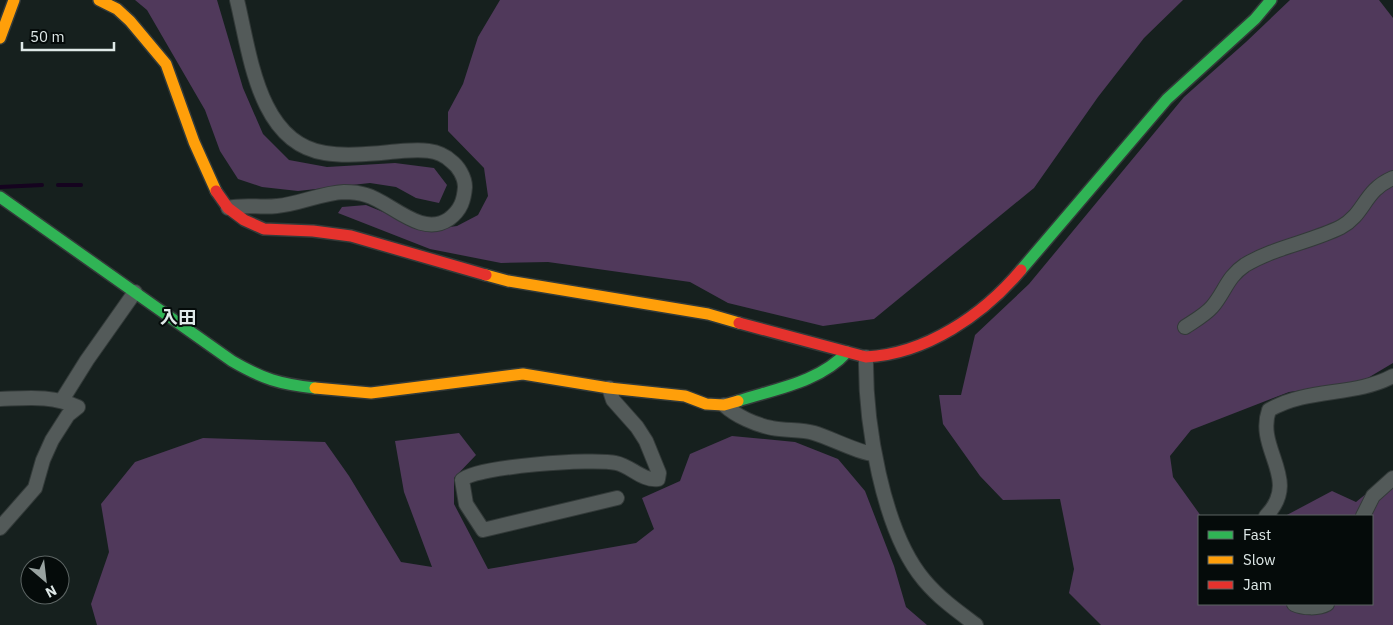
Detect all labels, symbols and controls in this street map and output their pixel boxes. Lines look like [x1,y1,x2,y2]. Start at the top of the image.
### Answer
scale bar [22,20,115,52]
text: 50 m [30,27,65,46]
district label: 入田 [160,306,196,329]
legend [1198,515,1373,605]
text: Fast [1243,525,1271,544]
text: Slow [1243,550,1276,569]
north arrow [20,555,70,605]
text: Jam [1243,575,1272,594]
text: N [42,581,60,602]

